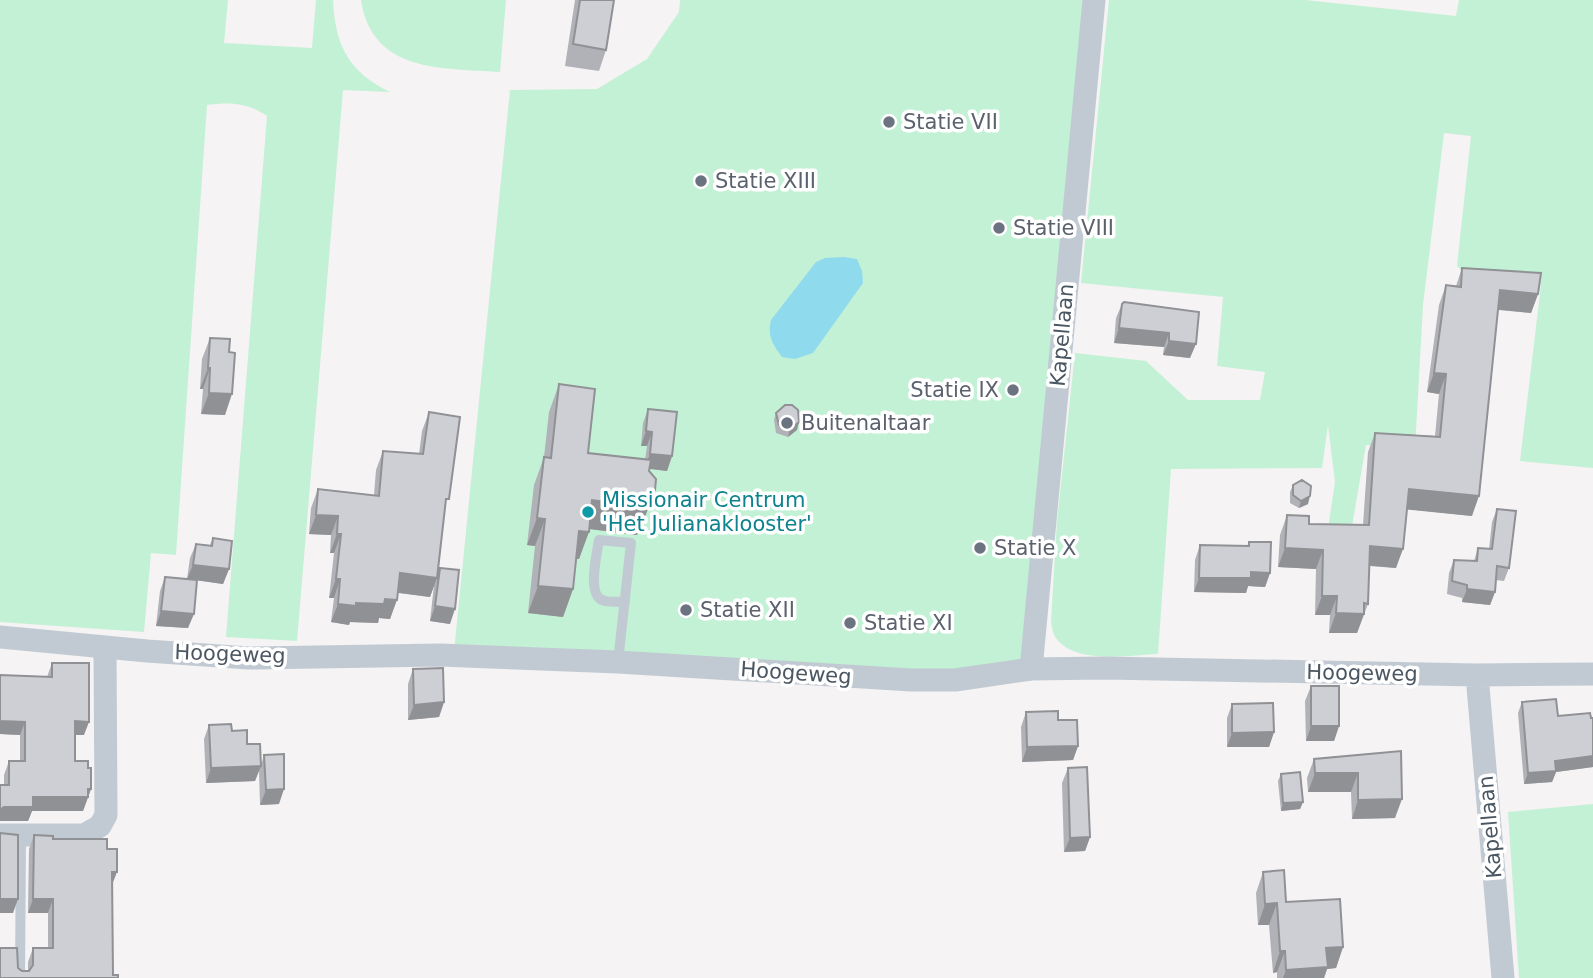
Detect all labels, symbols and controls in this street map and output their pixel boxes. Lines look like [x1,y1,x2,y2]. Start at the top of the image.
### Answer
place label: Statie VII [903,110,998,134]
marker: Statie VII [881,114,897,130]
place label: Statie XIII [715,169,816,193]
marker: Statie XIII [693,173,709,189]
place label: Statie VIII [1013,216,1114,240]
marker: Statie VIII [991,220,1007,236]
street label: Kapellaan [1046,283,1078,387]
place label: Statie IX [910,378,999,402]
marker: Statie IX [1005,382,1021,398]
place label: Buitenaltaar [801,411,931,435]
marker: Buitenaltaar [779,415,795,431]
place label: Missionair Centrum 'Het Julianaklooster' [602,488,812,536]
marker: Missionair Centrum 'Het Julianaklooster' [580,504,596,520]
place label: Statie X [994,536,1076,560]
marker: Statie X [972,540,988,556]
place label: Statie XII [700,598,795,622]
marker: Statie XII [678,602,694,618]
place label: Statie XI [864,611,953,635]
marker: Statie XI [842,615,858,631]
street label: Hoogeweg [174,640,286,668]
street label: Hoogeweg [740,657,852,689]
street label: Hoogeweg [1306,660,1418,686]
street label: Kapellaan [1474,775,1506,879]

